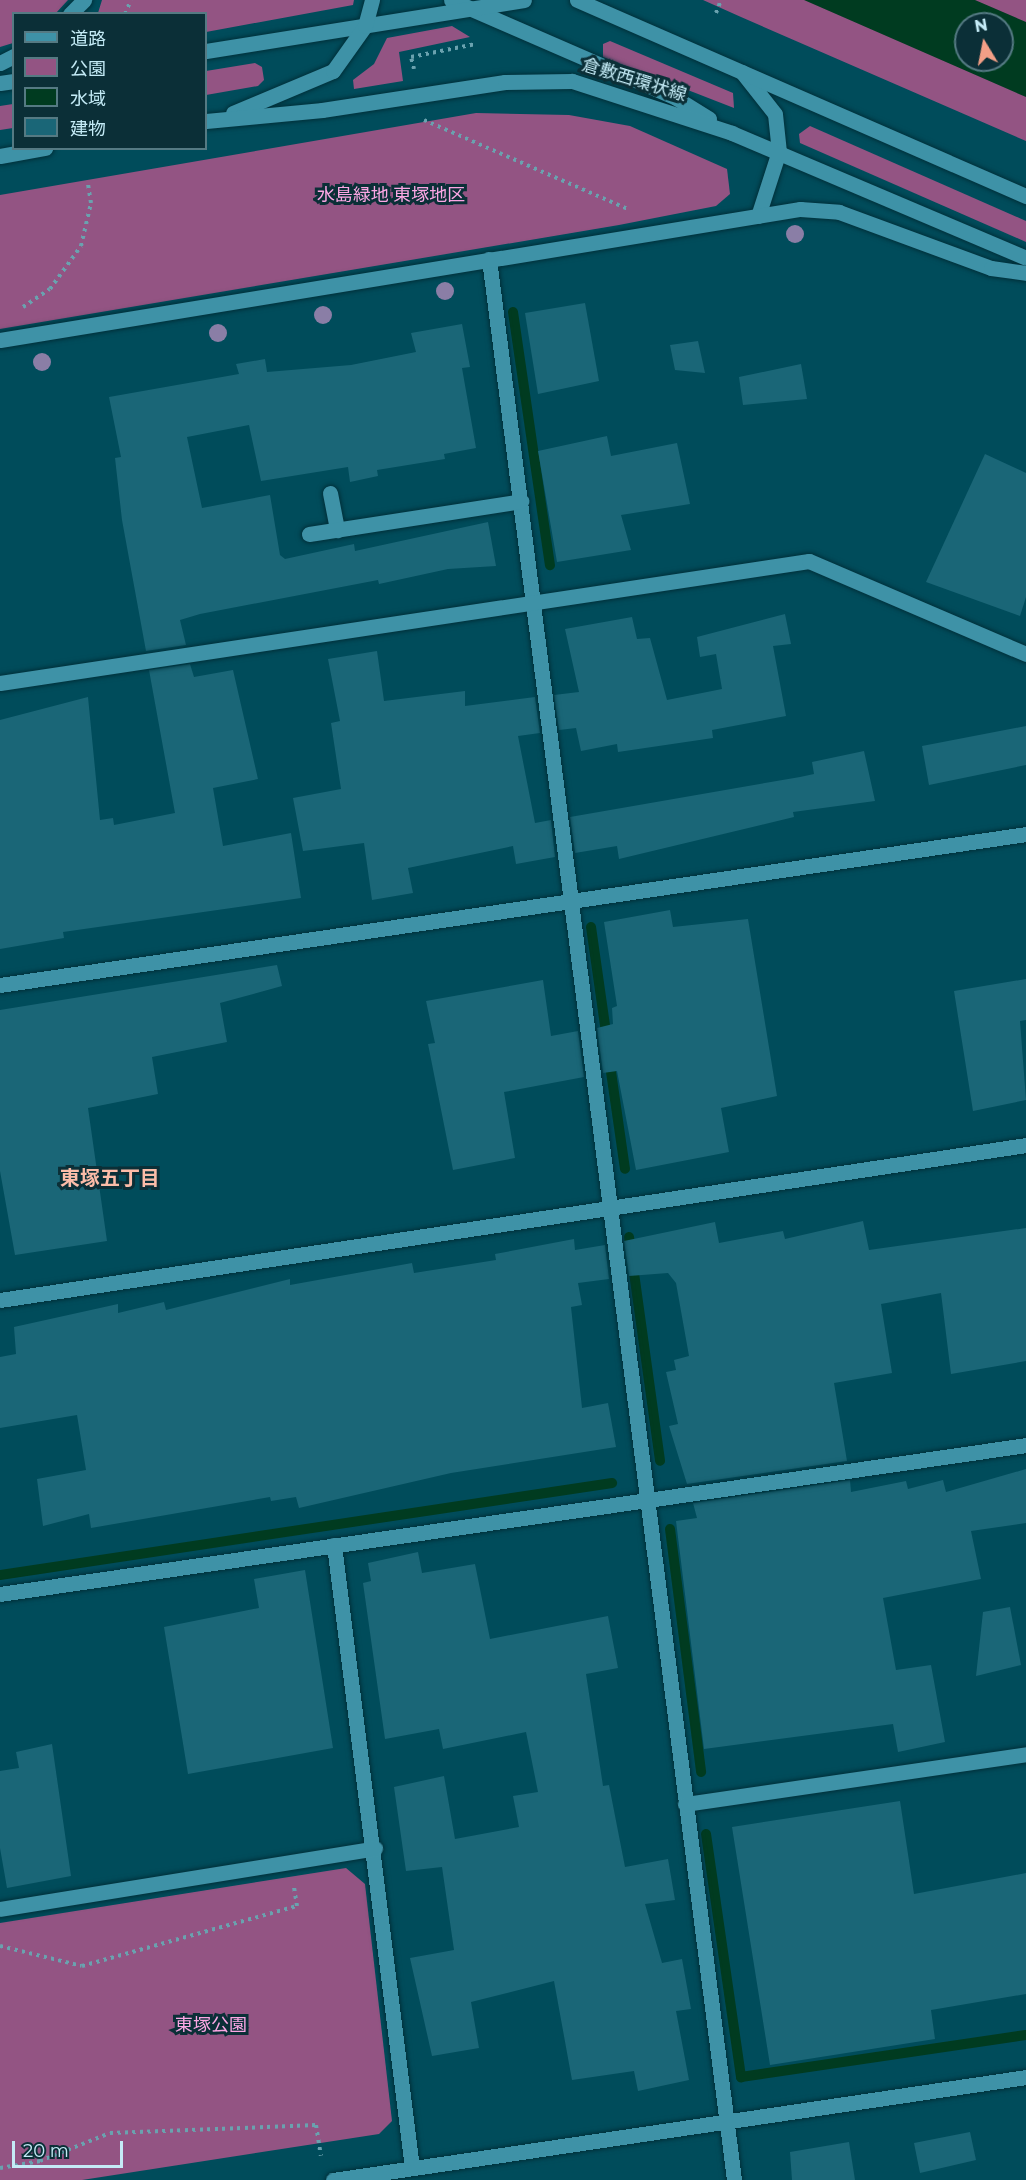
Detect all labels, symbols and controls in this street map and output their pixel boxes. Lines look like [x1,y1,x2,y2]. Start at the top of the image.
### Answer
legend [12,12,207,150]
north arrow [954,12,1014,72]
text: N [973,15,989,36]
text: 道路 [70,28,106,50]
street label: 倉敷西環状線 [579,54,689,106]
text: 公園 [70,58,106,80]
text: 水域 [70,88,106,110]
text: 建物 [70,118,106,140]
park label: 水島緑地 東塚地区 [317,184,465,206]
district label: 東塚五丁目 [60,1166,160,1190]
park label: 東塚公園 [175,2014,247,2036]
scale bar [15,2129,126,2167]
text: 20 m [23,2140,69,2162]

